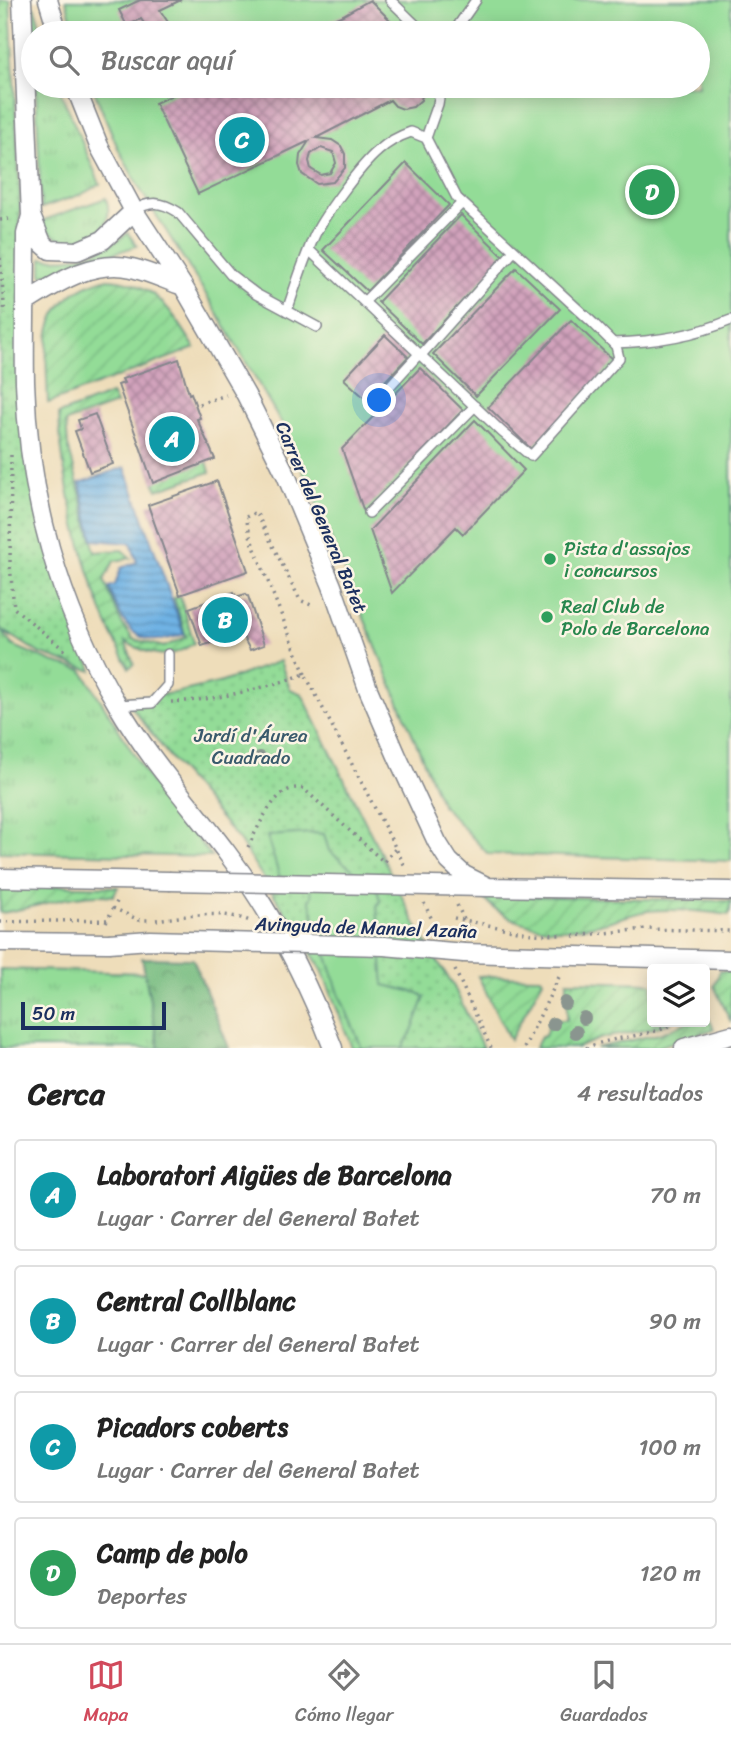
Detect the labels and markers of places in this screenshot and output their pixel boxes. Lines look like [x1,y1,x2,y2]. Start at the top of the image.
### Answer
pin: C [219,114,265,166]
pin: D [629,166,675,218]
pin: A [149,413,195,465]
place label: Pista d'assajos i concursos [564,532,690,587]
marker: Pista d'assajos i concursos [542,551,558,567]
place label: Real Club de Polo de Barcelona [561,590,710,645]
pin: B [202,594,248,646]
marker: Real Club de Polo de Barcelona [539,609,555,625]

